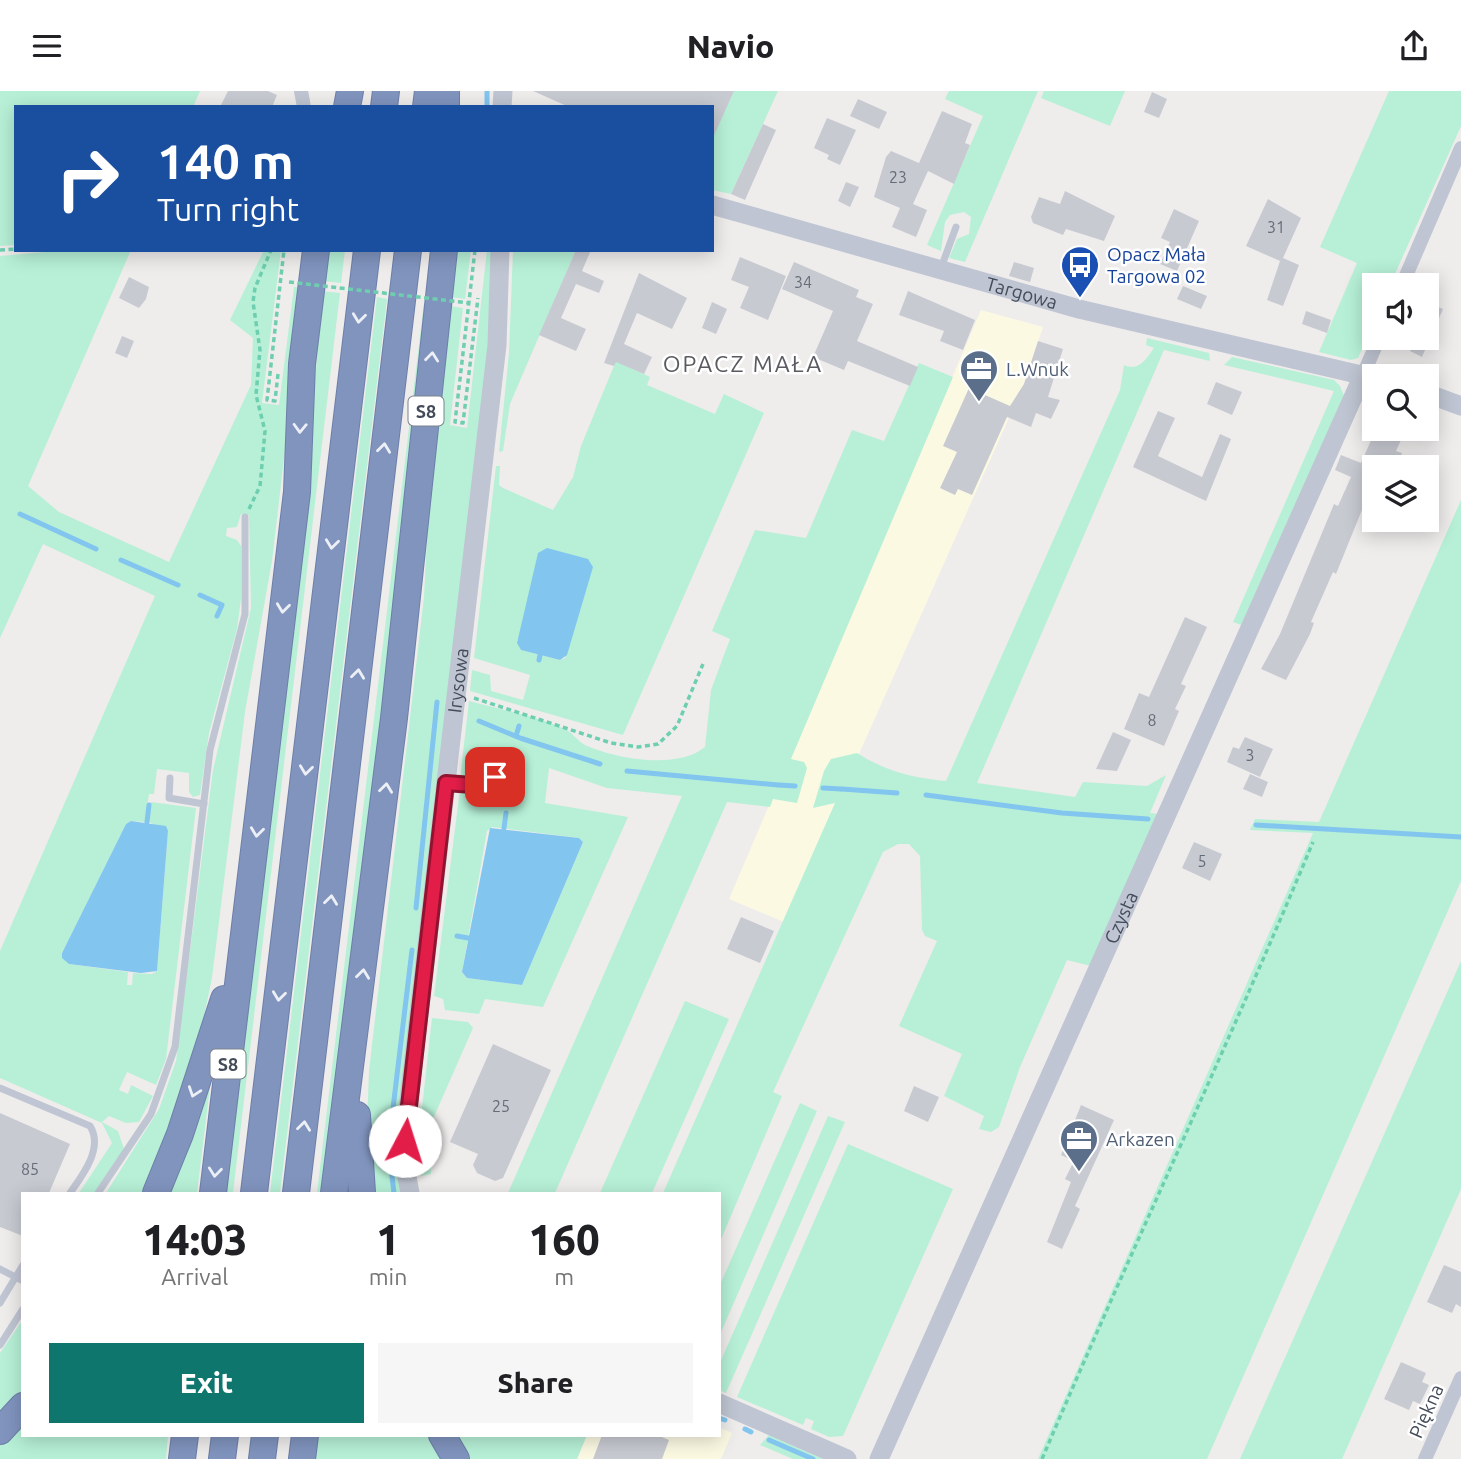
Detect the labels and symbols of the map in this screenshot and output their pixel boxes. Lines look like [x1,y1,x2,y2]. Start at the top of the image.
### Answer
house number: 23 [889,168,907,186]
house number: 31 [1267,218,1285,236]
place label: Opacz Mała Targowa 02 [1107,243,1206,287]
bus stop icon: Opacz Mała Targowa 02 [1059,244,1101,299]
street label: Targowa [984,272,1060,313]
house number: 34 [794,273,812,291]
one-way arrow [351,312,366,324]
office icon: L.Wnuk [958,348,1000,403]
district label: OPACZ MAŁA [663,351,823,376]
one-way arrow [425,352,440,363]
place label: L.Wnuk [1006,358,1069,380]
road number: S8 [408,397,444,425]
one-way arrow [292,422,307,433]
one-way arrow [376,442,391,454]
one-way arrow [325,538,340,550]
one-way arrow [275,602,290,614]
street label: Irysowa [443,647,473,714]
one-way arrow [350,668,365,680]
house number: 8 [1147,711,1157,729]
house number: 3 [1245,746,1255,764]
pin [465,747,525,807]
one-way arrow [298,764,313,776]
one-way arrow [378,782,393,794]
one-way arrow [249,826,264,838]
house number: 5 [1197,852,1207,870]
street label: Czysta [1099,888,1142,947]
one-way arrow [324,894,339,906]
one-way arrow [356,968,371,980]
one-way arrow [271,990,286,1002]
road number: S8 [210,1049,246,1079]
one-way arrow [188,1086,202,1098]
house number: 25 [492,1097,510,1115]
position arrow [368,1104,442,1178]
office icon: Arkazen [1058,1118,1100,1173]
one-way arrow [297,1120,312,1132]
place label: Arkazen [1106,1128,1175,1150]
house number: 85 [21,1160,39,1178]
one-way arrow [208,1166,223,1178]
street label: Piękna [1404,1381,1448,1441]

